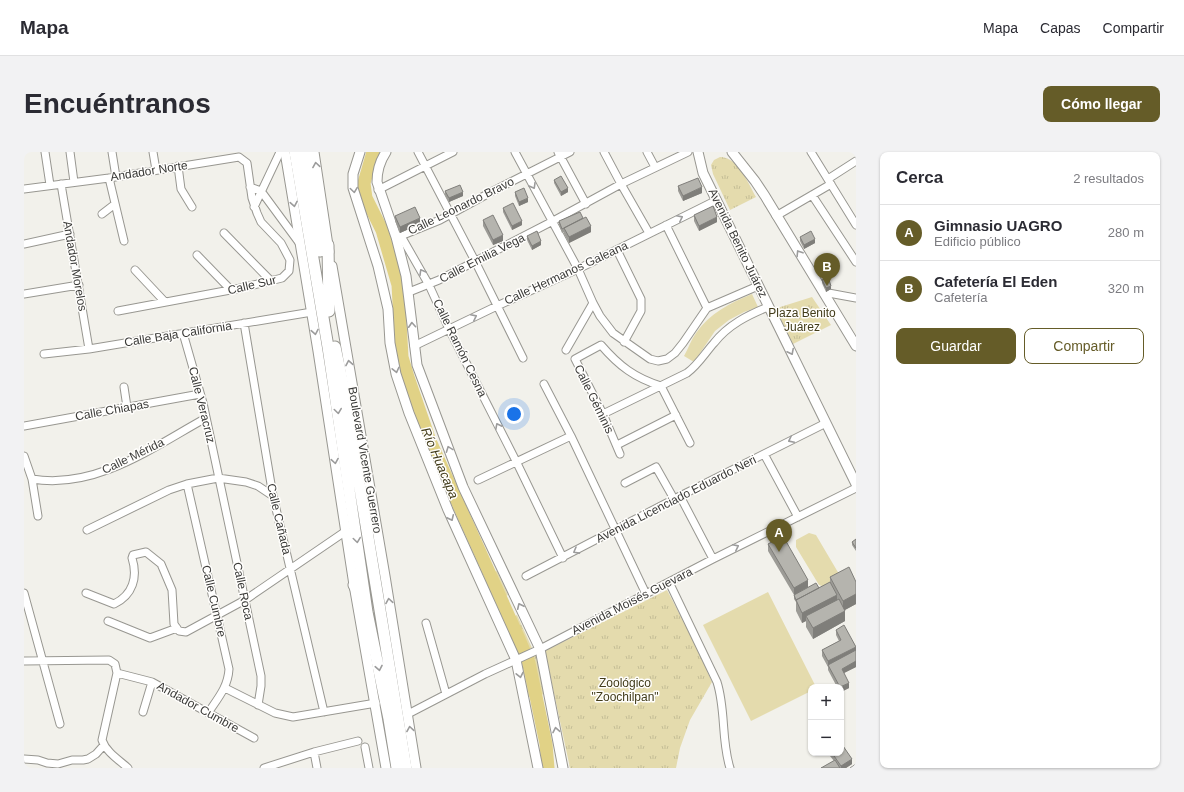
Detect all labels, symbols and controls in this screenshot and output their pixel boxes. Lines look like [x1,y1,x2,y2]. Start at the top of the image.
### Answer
text: Mapa [20,17,69,38]
text: Mapa [983,20,1018,36]
text: Capas [1040,20,1081,36]
text: Compartir [1103,20,1164,36]
button: Cómo llegar [1043,86,1160,122]
text: Encuéntranos [24,88,211,119]
street label: Andador Norte [109,158,189,184]
one-way arrow [312,162,321,168]
text: Cerca [896,168,943,187]
text: 2 resultados [1073,171,1144,186]
street label: Calle Leonardo Bravo [406,174,517,238]
one-way arrow [529,182,536,189]
street label: Avenida Benito Juárez [705,186,771,300]
one-way arrow [349,187,358,193]
one-way arrow [289,201,297,207]
one-way arrow [675,215,683,223]
text: Gimnasio UAGRO [934,217,1062,234]
street label: Andador Morelos [60,220,90,312]
text: A [904,225,914,240]
text: 280 m [1108,225,1144,240]
street label: Calle Emilia Vega [437,230,527,286]
text: Edificio público [934,234,1021,249]
street label: Calle Hermanos Galeana [502,238,630,308]
one-way arrow [796,250,804,257]
pin: B [814,253,840,286]
one-way arrow [420,269,427,276]
street label: Calle Sur [226,273,278,297]
text: Cafetería El Eden [934,273,1057,290]
text: B [904,281,914,296]
text: 320 m [1108,281,1144,296]
text: Cafetería [934,290,987,305]
street label: Calle Ramón Cesna [430,297,490,400]
park label: Plaza Benito Juárez [768,306,836,334]
one-way arrow [470,314,477,322]
street label: Calle Baja California [123,319,233,349]
one-way arrow [408,322,417,328]
button: Guardar [896,328,1016,364]
button: Compartir [1024,328,1144,364]
one-way arrow [310,329,319,336]
one-way arrow [786,348,794,355]
one-way arrow [345,359,353,366]
street label: Calle Géminis [571,362,617,436]
street label: Calle Veracruz [186,365,218,445]
one-way arrow [391,367,399,373]
street label: Boulevard Vicente Guerrero [345,386,385,535]
street label: Calle Chiapas [74,397,150,423]
your location [504,404,524,424]
one-way arrow [333,408,342,415]
one-way arrow [495,423,503,431]
water label: Río Huacapa [418,425,462,501]
street label: Calle Mérida [100,435,167,477]
one-way arrow [788,435,795,443]
one-way arrow [445,446,453,453]
street label: Avenida Licenciado Eduardo Neri [594,452,758,546]
one-way arrow [330,458,339,464]
street label: Calle Cañada [264,482,294,556]
one-way arrow [446,514,454,521]
pin: A [766,519,792,552]
one-way arrow [352,537,361,543]
one-way arrow [732,545,740,552]
one-way arrow [573,546,580,553]
street label: Calle Roca [230,561,256,621]
street label: Calle Cumbre [199,564,229,639]
street label: Avenida Moisés Guevara [569,564,695,638]
one-way arrow [385,598,394,604]
one-way arrow [517,602,525,610]
one-way arrow [374,665,382,671]
one-way arrow [515,672,523,679]
park label: Zoológico "Zoochilpan" [591,676,659,704]
street label: Andador Cumbre [155,679,242,735]
map controls [808,684,844,756]
button: + [808,684,844,720]
button: − [808,720,844,756]
one-way arrow [406,726,415,733]
one-way arrow [552,727,561,733]

